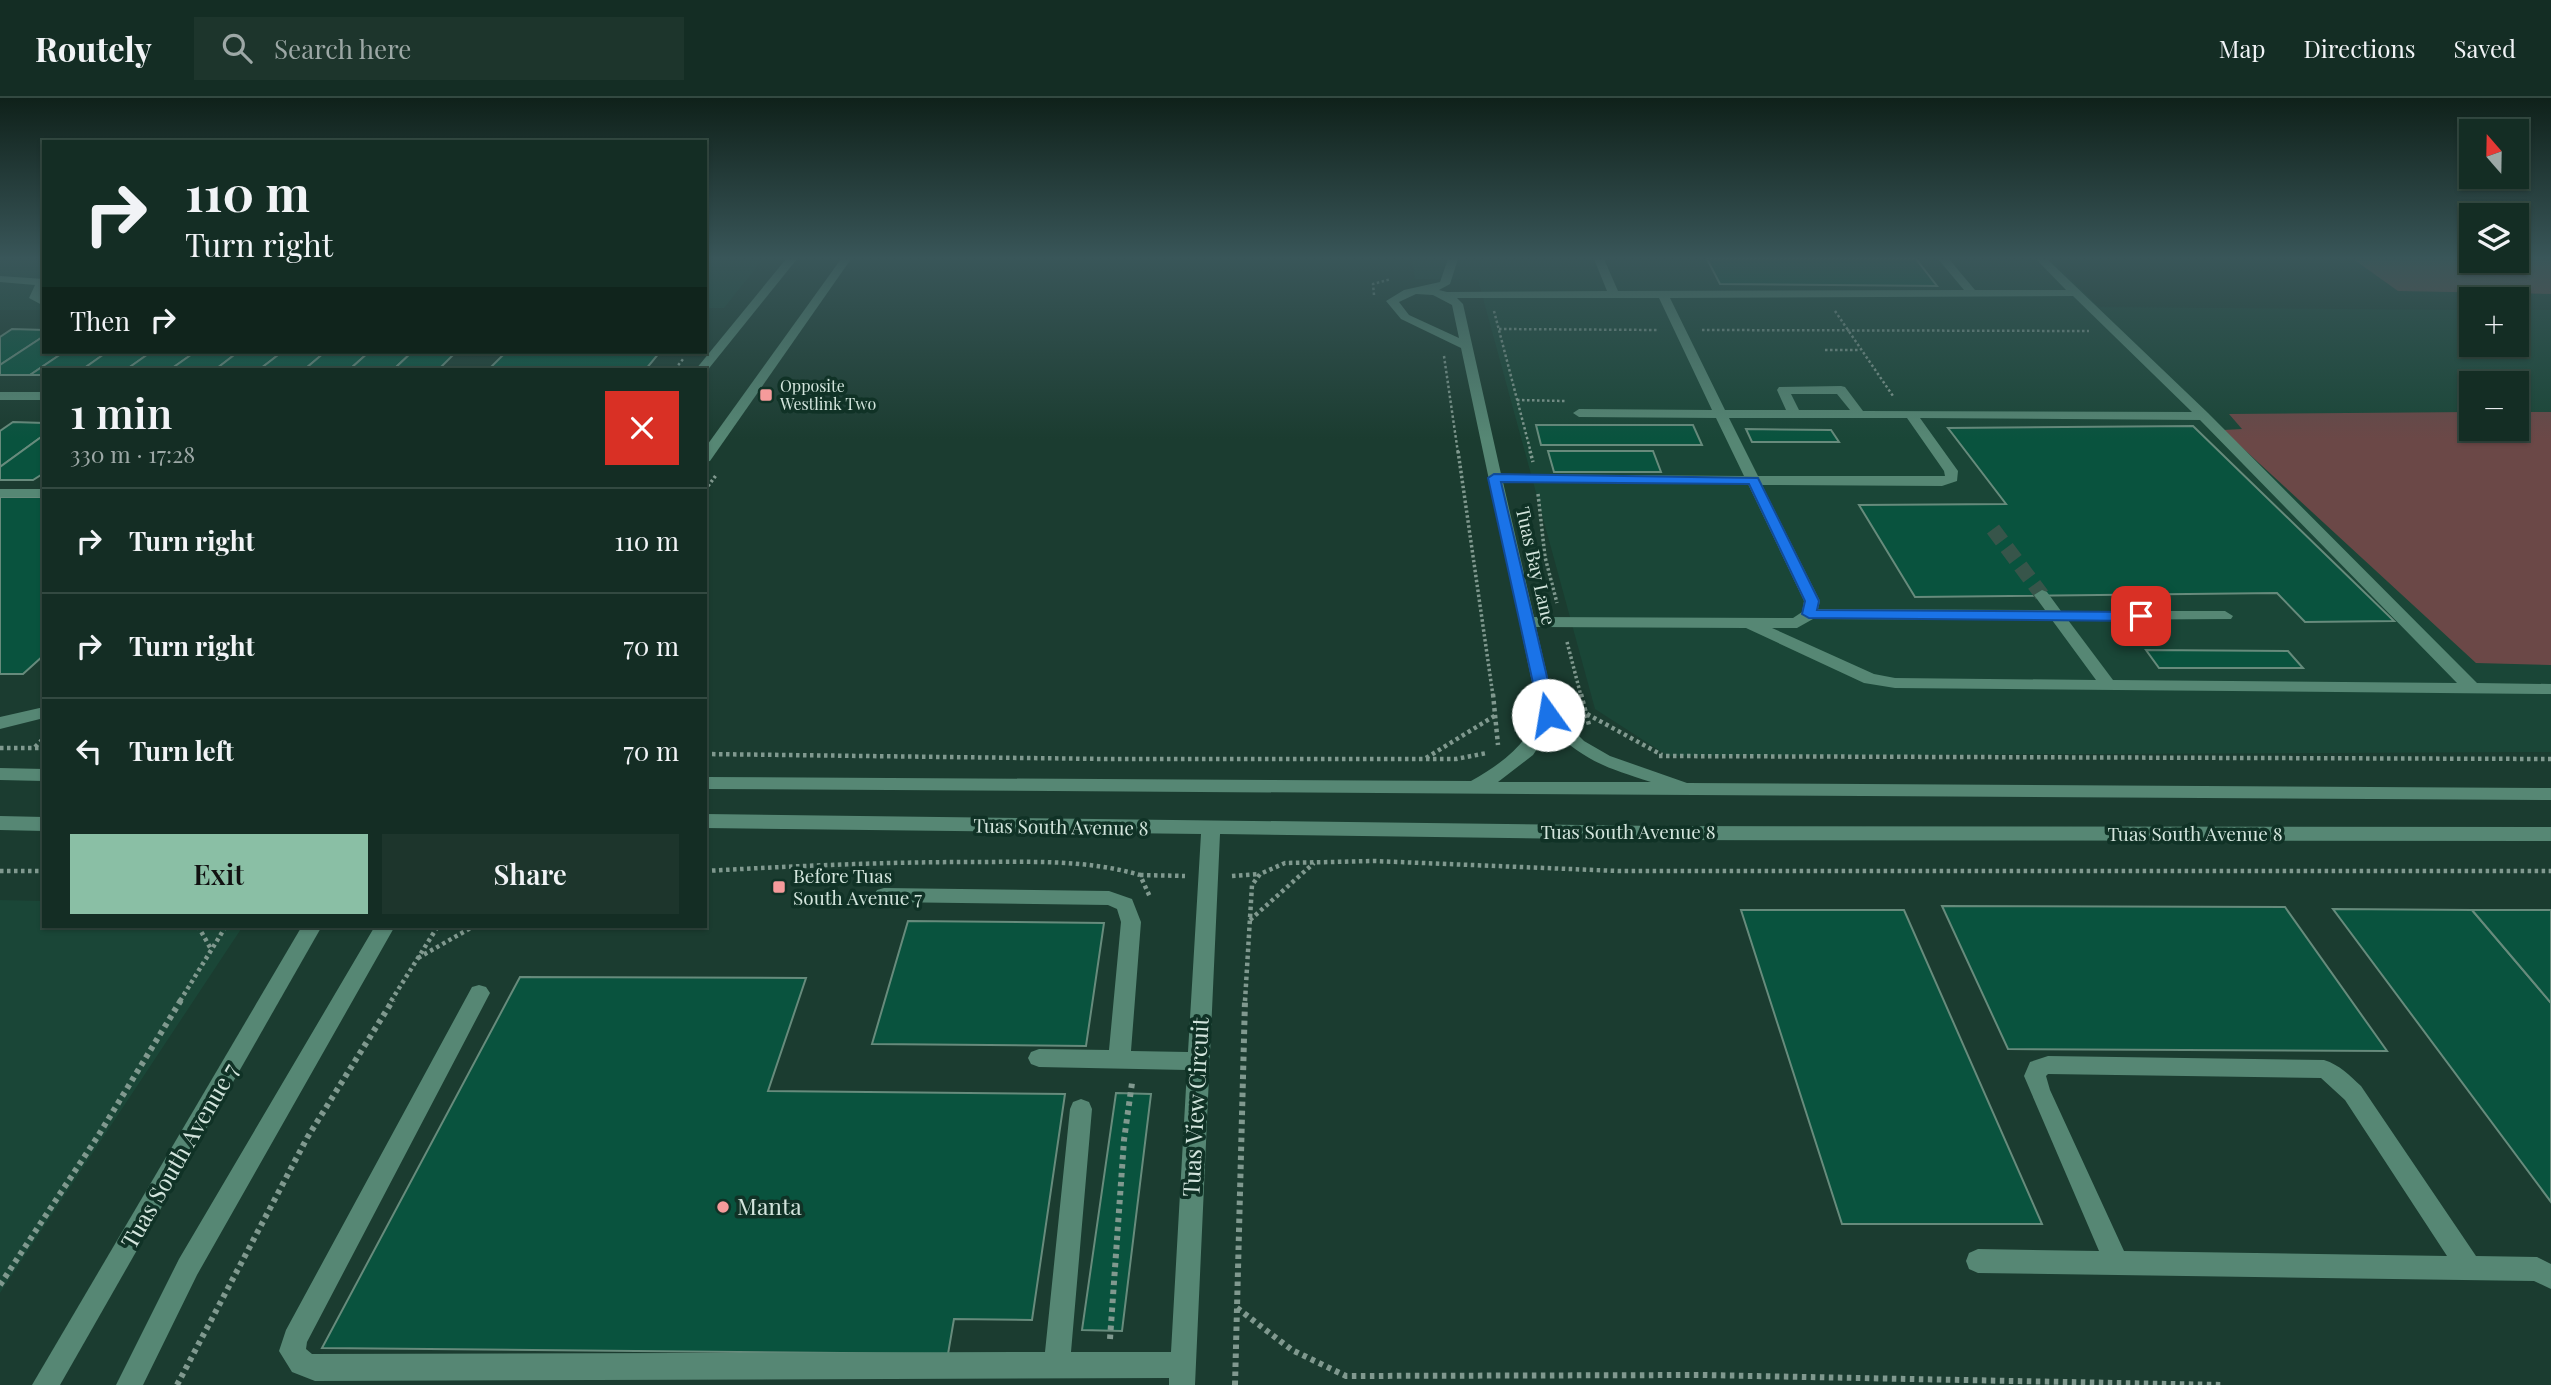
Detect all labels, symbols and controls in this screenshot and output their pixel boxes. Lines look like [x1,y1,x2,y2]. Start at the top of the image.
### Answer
search box [194,17,684,80]
text: Routely [35,26,152,70]
icon: search [218,29,256,67]
text: Search here [274,31,411,66]
text: Map [2219,32,2265,64]
text: Directions [2303,32,2416,64]
text: Saved [2454,32,2516,64]
north arrow [2459,119,2529,189]
map controls [2459,119,2529,441]
text: 110 m [185,159,310,224]
icon: right [70,168,161,259]
button: layers [2459,203,2529,273]
text: Turn right [185,222,333,265]
button: + [2459,287,2529,357]
icon: right [144,301,182,339]
text: Then [70,303,130,338]
button: − [2459,371,2529,441]
place label: Opposite Westlink Two [779,375,876,414]
text: 1 min [70,384,172,440]
marker: Opposite Westlink Two [758,387,774,403]
button: close [605,391,679,465]
text: 330 m · 17:28 [70,438,195,469]
street label: Tuas Bay Lane [1511,504,1563,628]
icon: right [70,522,108,560]
text: Turn right [129,523,255,558]
text: 110 m [615,523,679,558]
pin [2111,586,2171,646]
icon: arrive [2122,597,2160,635]
icon: right [70,627,108,665]
text: Turn right [129,628,255,663]
text: 70 m [623,628,679,663]
position arrow [1511,678,1585,752]
icon: left [70,732,108,770]
text: Turn left [129,733,234,768]
text: 70 m [623,733,679,768]
street label: Tuas South Avenue 8 [973,811,1149,841]
street label: Tuas South Avenue 8 [1540,818,1716,844]
street label: Tuas South Avenue 8 [2107,820,2283,846]
button: Exit [70,834,368,914]
button: Share [382,834,679,914]
place label: Before Tuas South Avenue 7 [793,862,922,910]
marker: Before Tuas South Avenue 7 [771,879,787,895]
street label: Tuas View Circuit [1174,1016,1215,1197]
street label: Tuas South Avenue 7 [113,1056,245,1254]
place label: Manta [737,1190,802,1221]
marker: Manta [715,1199,731,1215]

